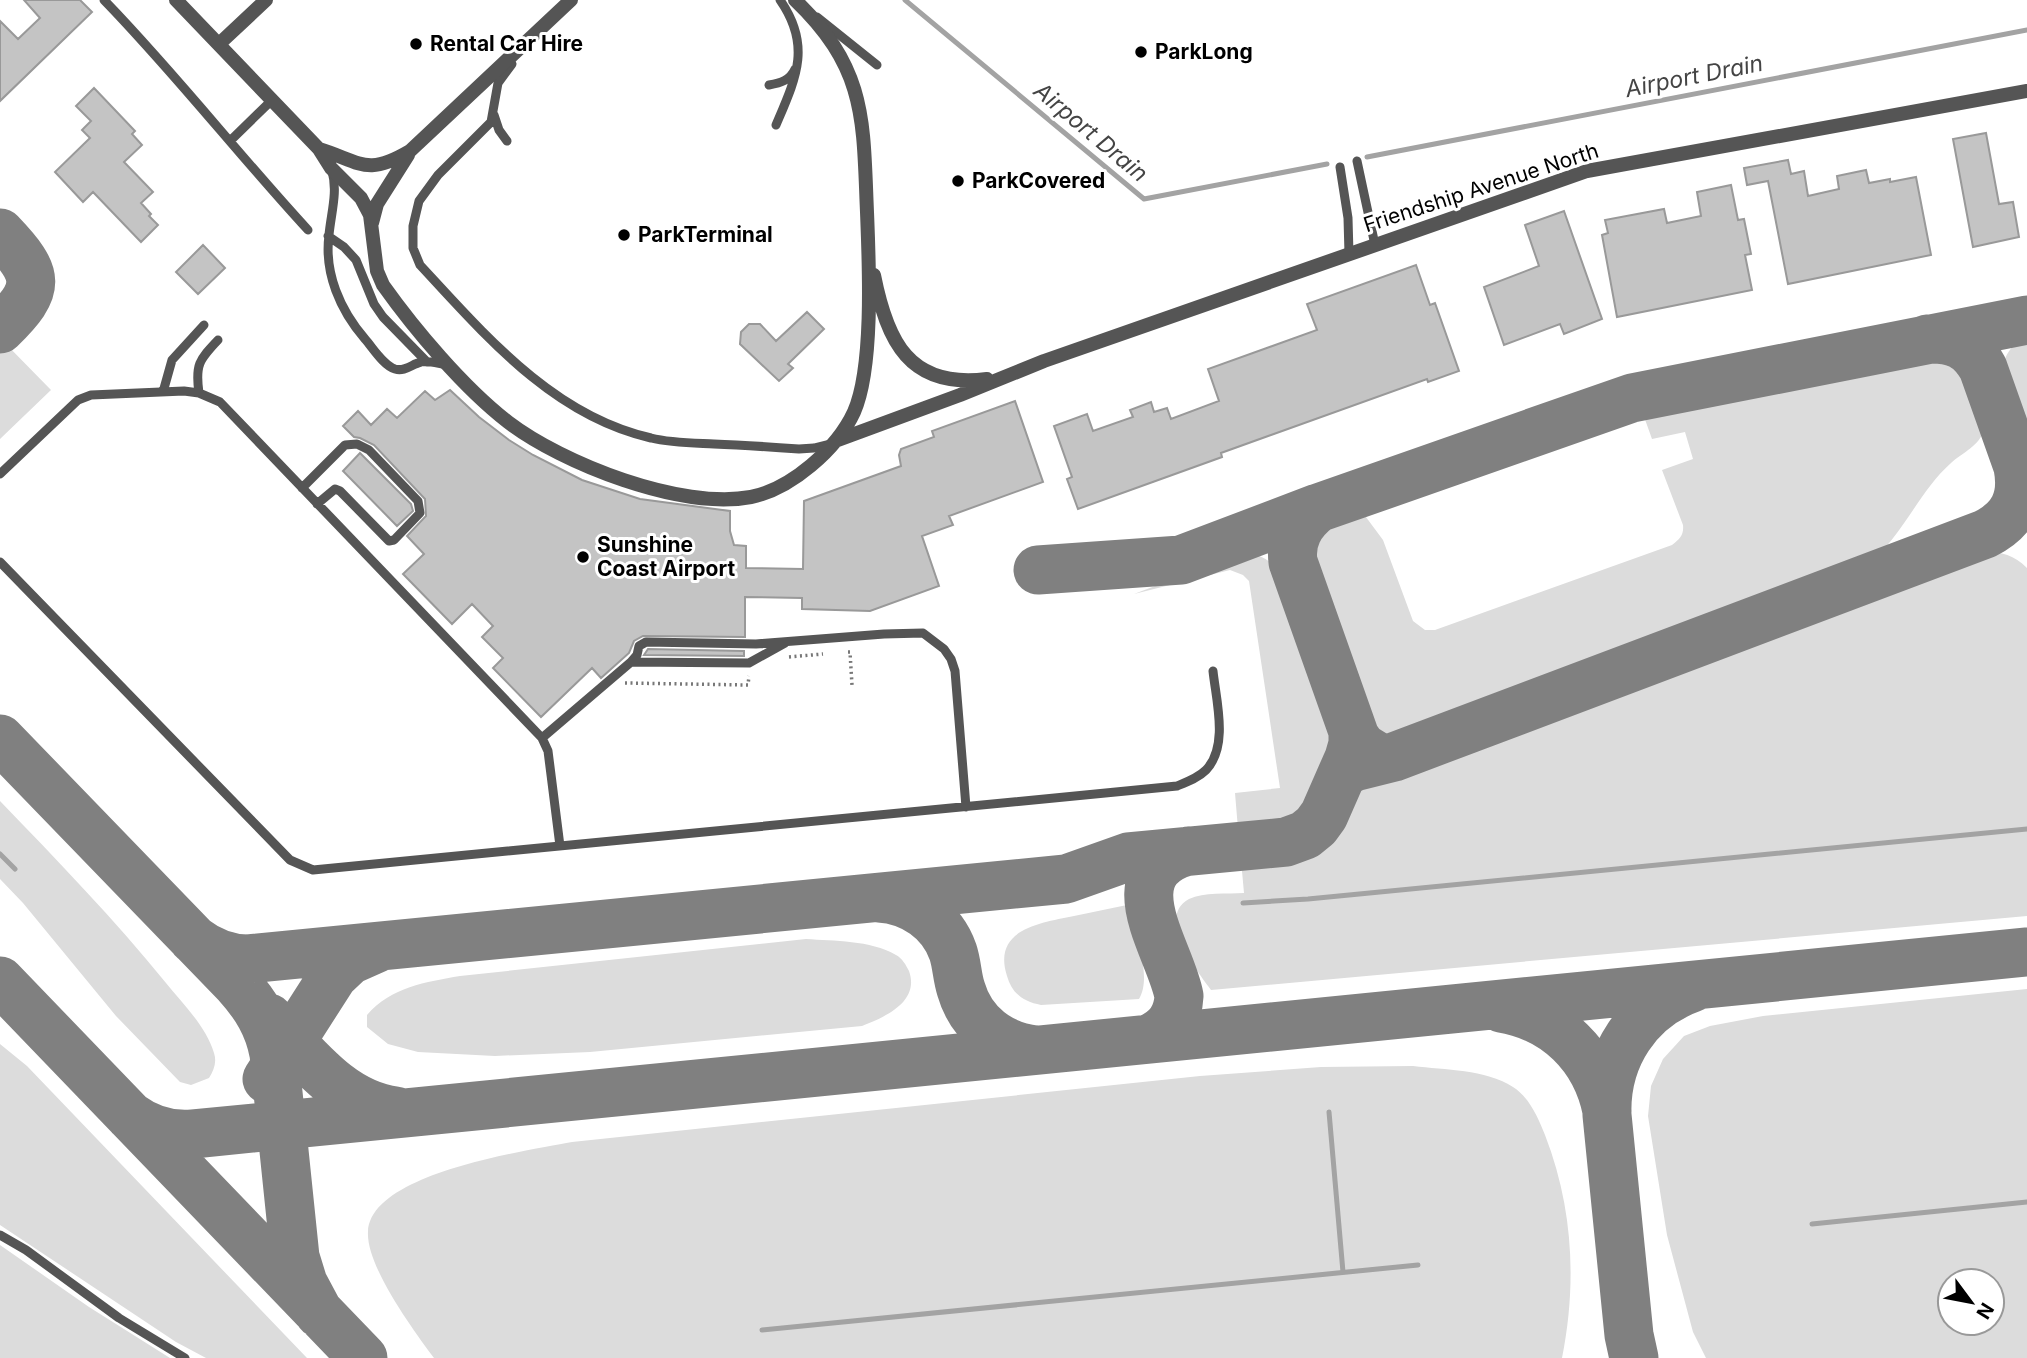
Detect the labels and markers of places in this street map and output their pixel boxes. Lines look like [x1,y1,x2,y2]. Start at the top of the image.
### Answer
place label: Rental Car Hire [430,31,583,56]
marker: Rental Car Hire [408,36,424,52]
place label: ParkLong [1155,39,1253,64]
marker: ParkLong [1133,44,1149,60]
place label: ParkCovered [972,168,1105,193]
marker: ParkCovered [950,173,966,189]
place label: ParkTerminal [638,222,773,247]
marker: ParkTerminal [616,227,632,243]
place label: Sunshine Coast Airport [597,532,735,581]
marker: Sunshine Coast Airport [575,549,591,565]

